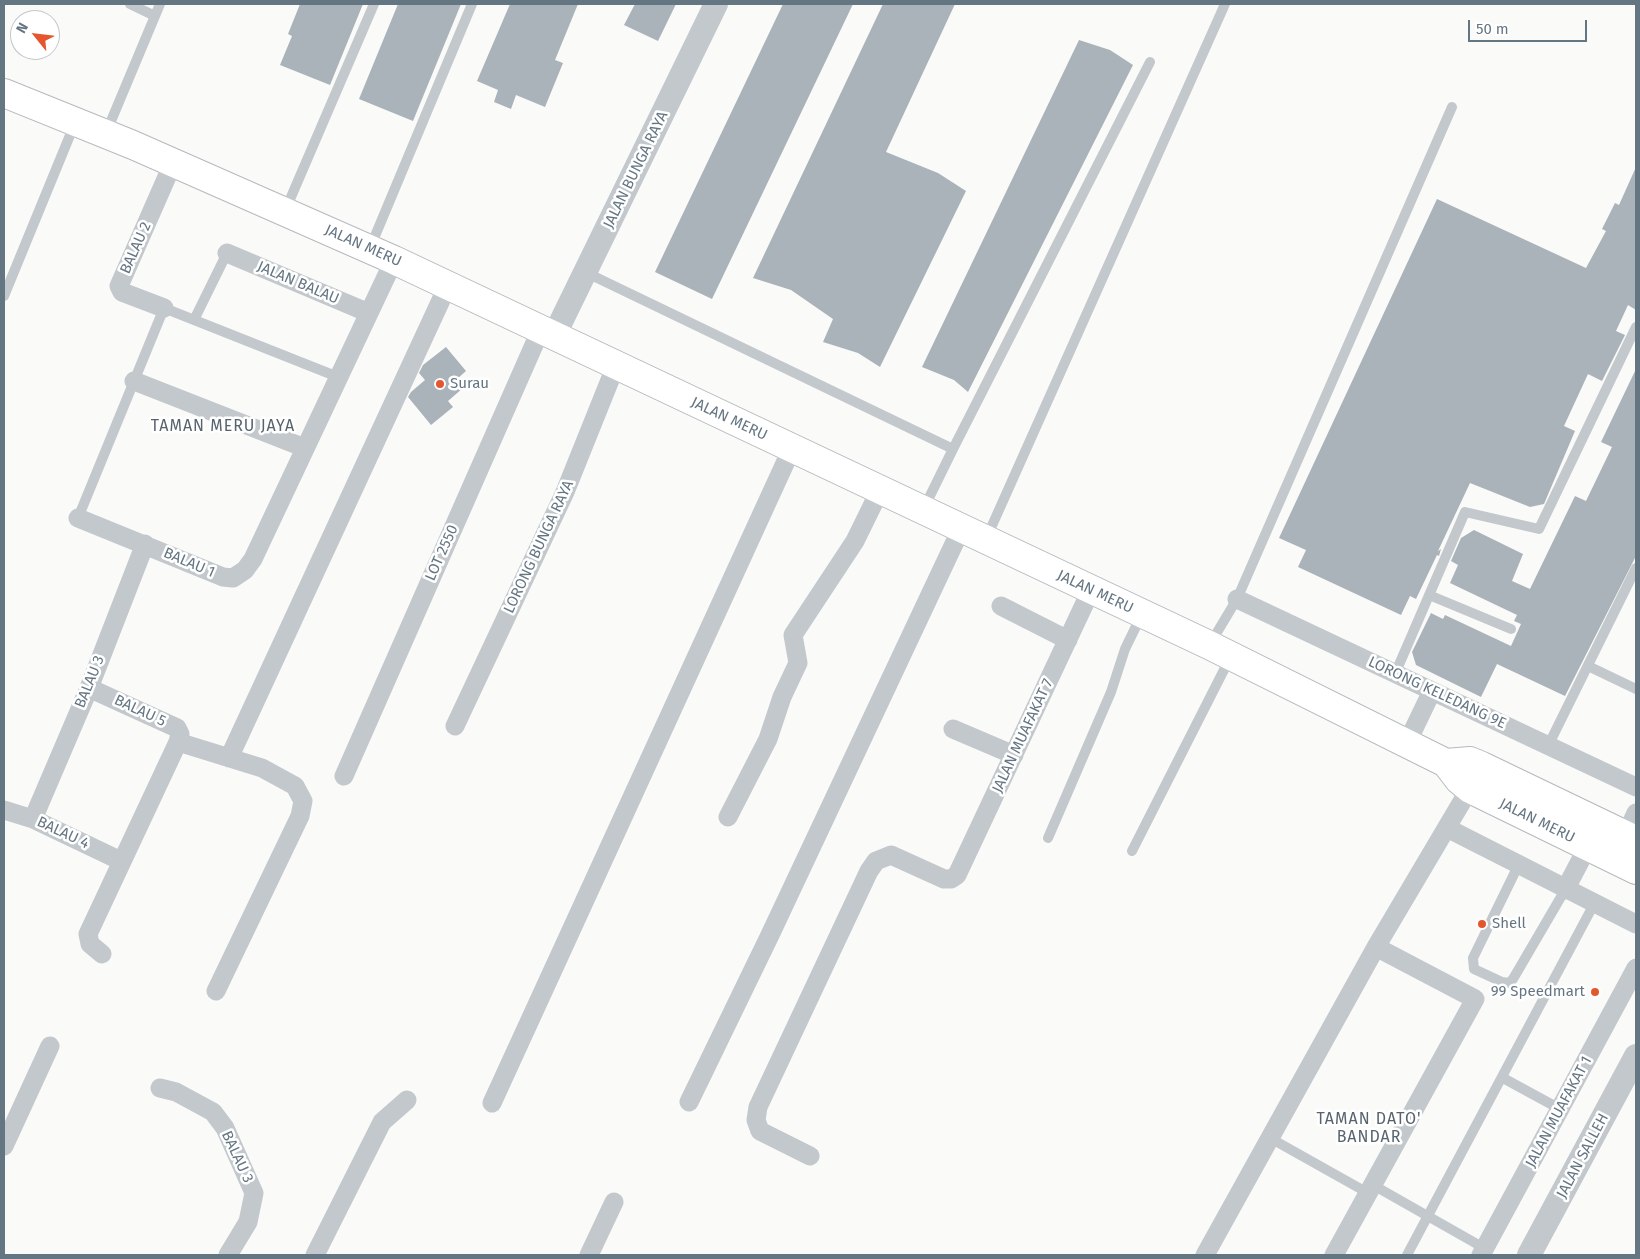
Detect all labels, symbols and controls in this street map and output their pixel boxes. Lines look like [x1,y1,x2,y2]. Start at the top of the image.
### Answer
north arrow [10,10,60,60]
scale bar [1470,10,1589,42]
text: N [13,20,32,36]
text: 50 m [1476,20,1509,38]
street label: JALAN BUNGA RAYA [600,109,672,231]
street label: BALAU 2 [117,219,155,277]
street label: JALAN MERU [322,221,404,271]
street label: JALAN BALAU [254,258,342,308]
place label: Surau [450,375,489,393]
marker: Surau [434,378,446,390]
street label: JALAN MERU [688,394,770,444]
district label: TAMAN MERU JAYA [149,417,297,437]
street label: LORONG BUNGA RAYA [500,478,578,616]
street label: LOT 2550 [422,522,462,584]
street label: BALAU 1 [161,544,217,582]
street label: JALAN MERU [1054,567,1136,617]
street label: BALAU 3 [71,653,109,711]
street label: LORONG KELEDANG 9E [1365,653,1509,733]
street label: JALAN MUAFAKAT 7 [989,676,1057,796]
street label: BALAU 5 [111,691,169,731]
street label: JALAN MERU [1496,795,1578,847]
street label: BALAU 4 [34,813,92,853]
place label: Shell [1492,915,1526,933]
marker: Shell [1476,918,1488,930]
place label: 99 Speedmart [1491,983,1585,1001]
marker: 99 Speedmart [1589,986,1601,998]
street label: JALAN MUAFAKAT 1 [1522,1053,1596,1171]
district label: TAMAN DATO' BANDAR [1315,1110,1423,1148]
street label: JALAN SALLEH [1553,1111,1613,1201]
street label: BALAU 3 [217,1128,257,1186]

